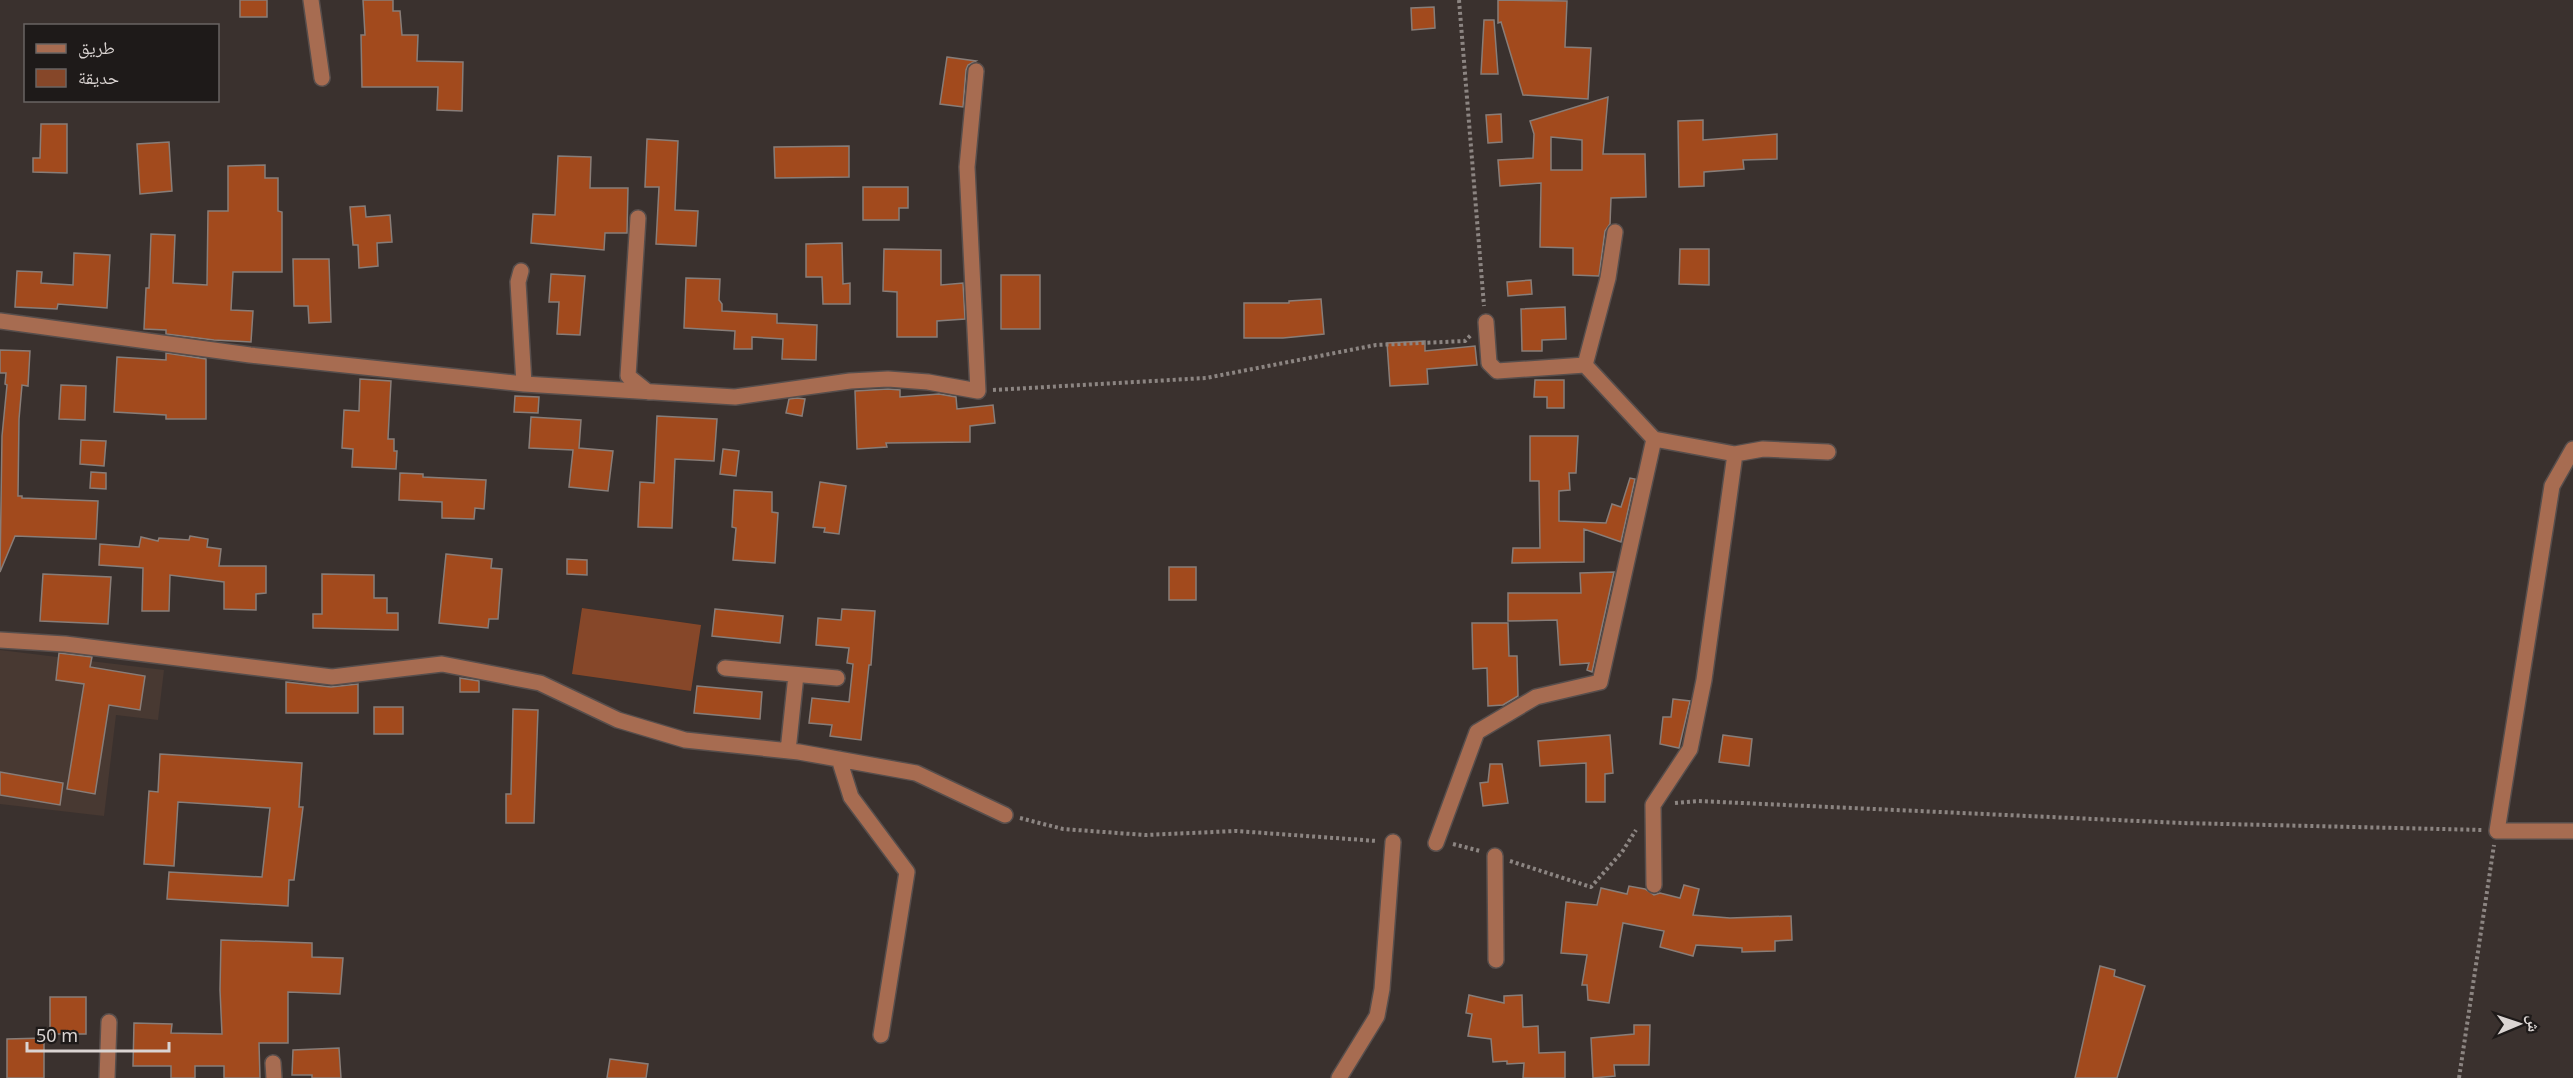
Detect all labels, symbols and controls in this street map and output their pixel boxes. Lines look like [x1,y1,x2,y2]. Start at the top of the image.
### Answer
legend [24,24,219,102]
text: طريق [78,35,115,59]
text: حديقة [78,65,119,89]
north arrow [2489,994,2549,1054]
scale bar [27,1015,170,1053]
text: ش [2523,1015,2545,1032]
text: 50 m [36,1023,78,1047]

